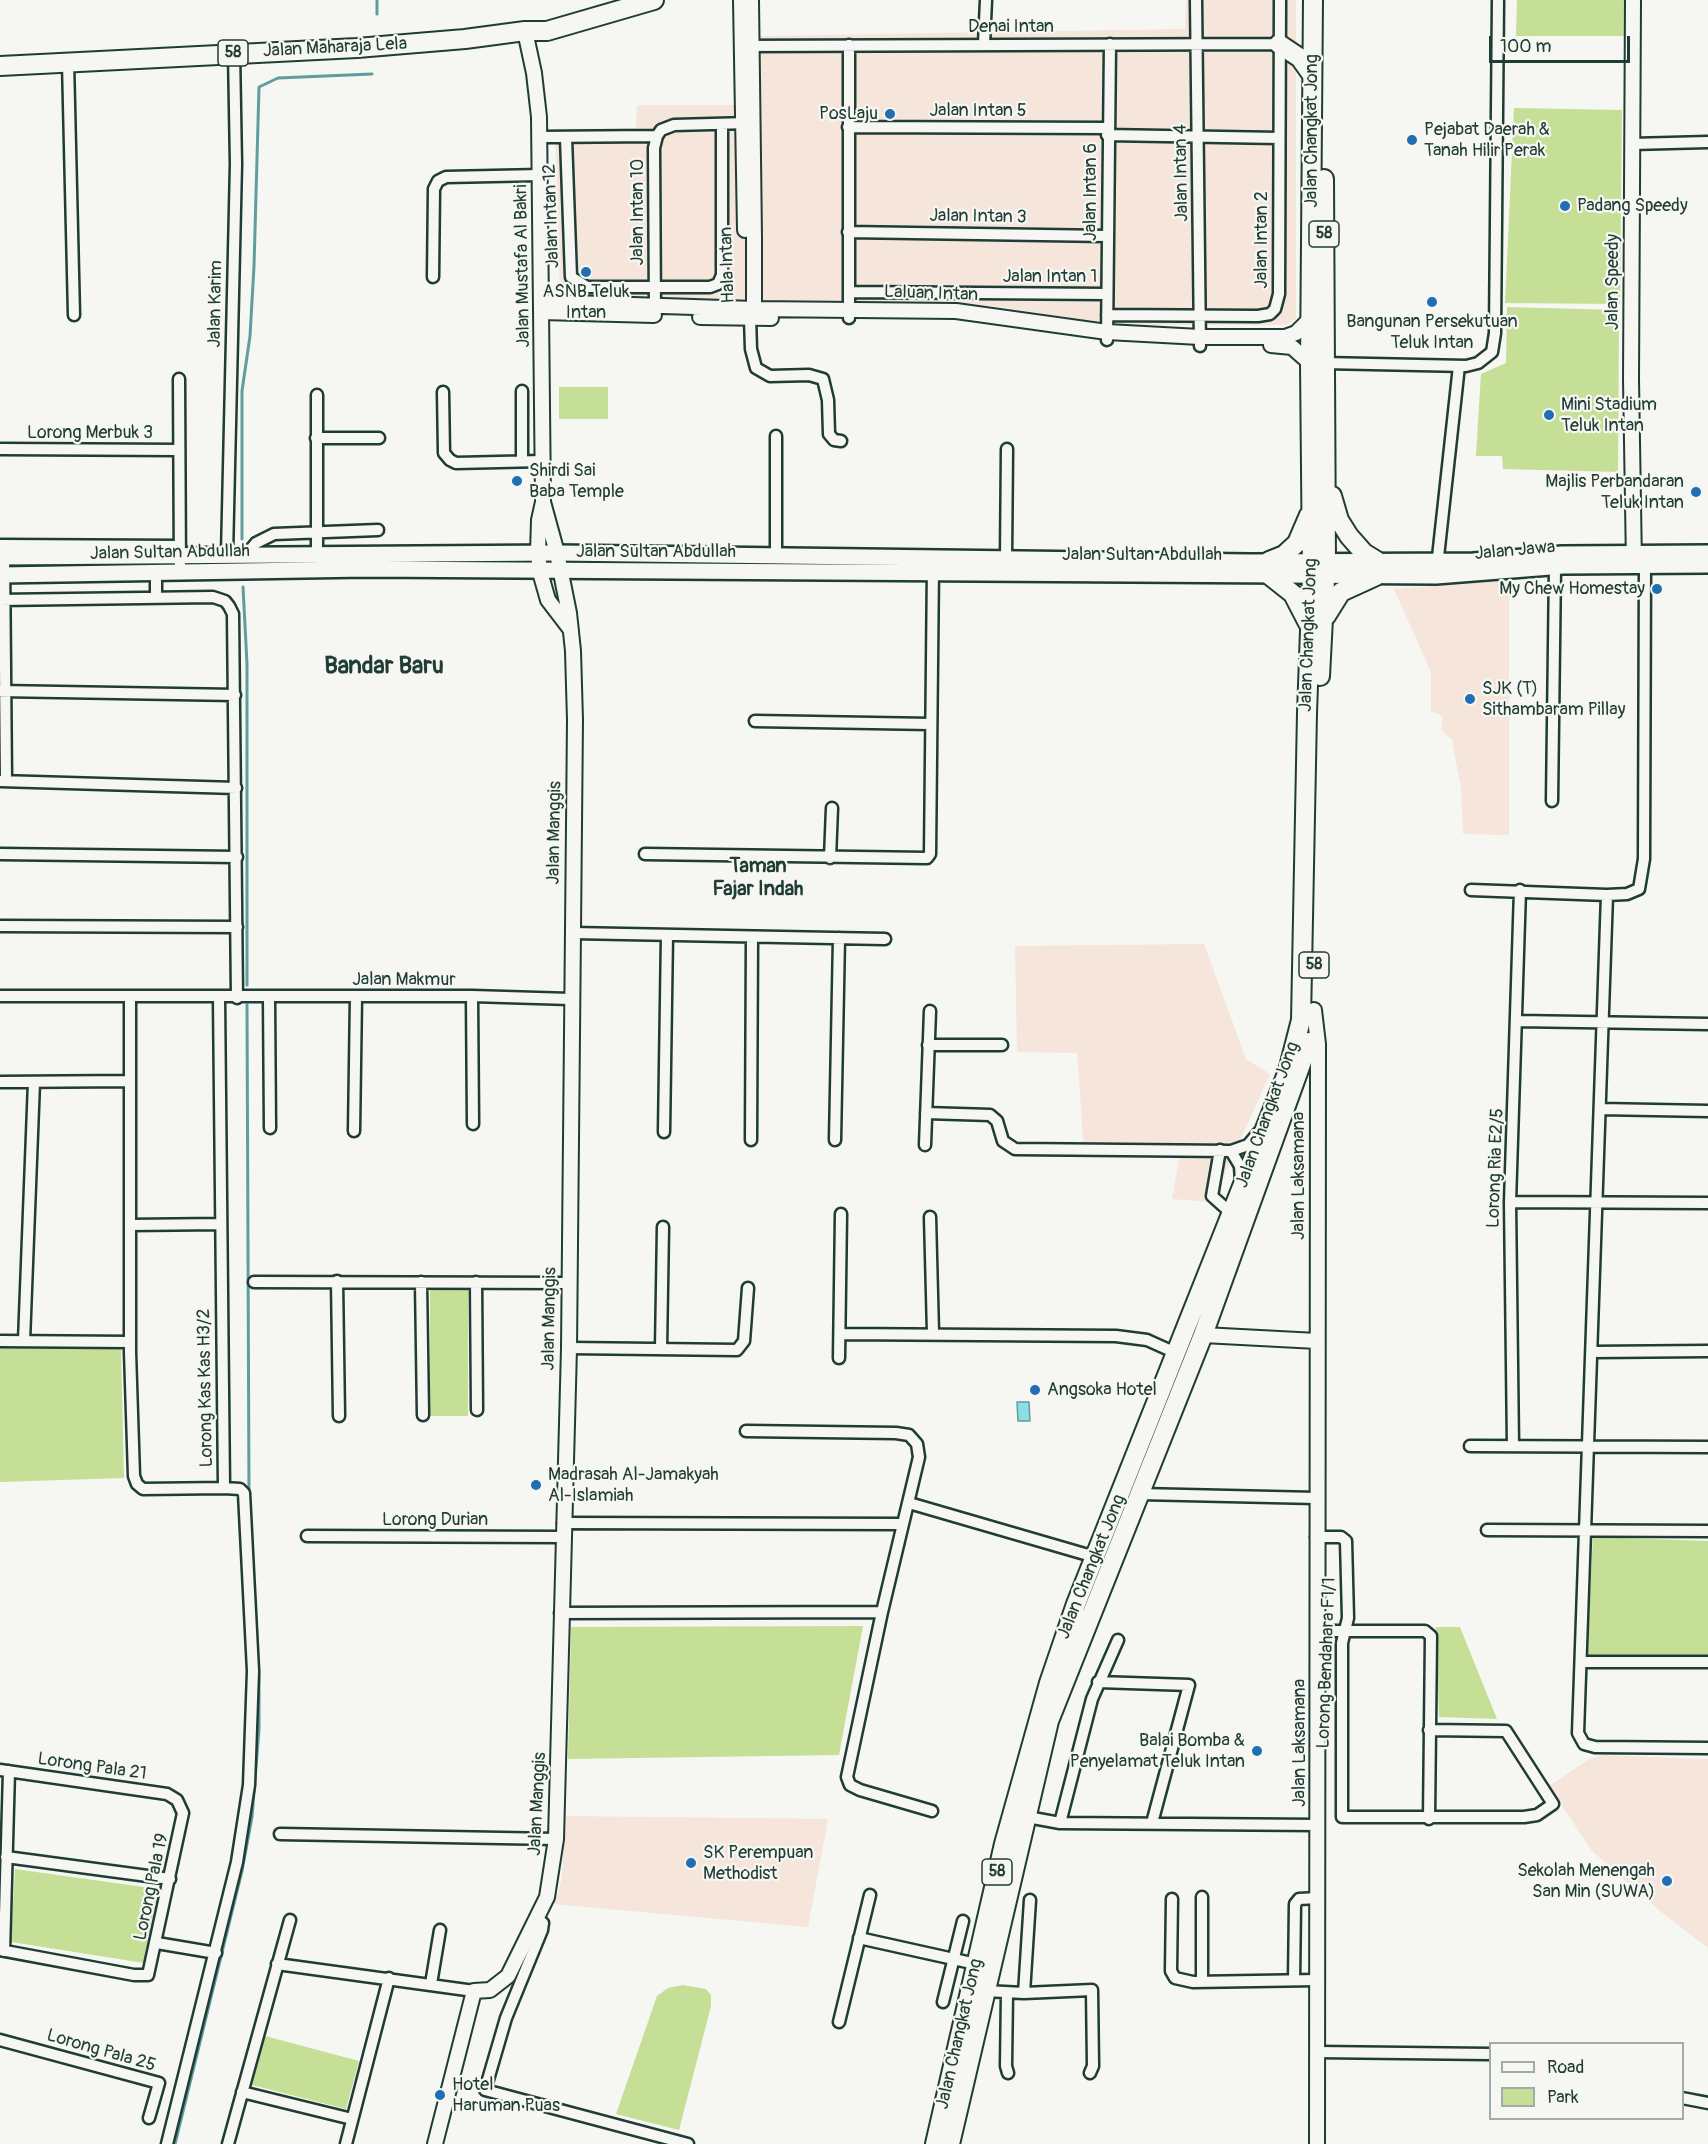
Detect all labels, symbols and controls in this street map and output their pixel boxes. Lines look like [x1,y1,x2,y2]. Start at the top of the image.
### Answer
street label: Denai Intan [968,16,1054,38]
scale bar [1492,24,1633,62]
street label: Jalan Maharaja Lela [262,33,408,63]
text: 100 m [1500,35,1552,58]
road number: 58 [218,40,248,66]
street label: Jalan Changkat Jong [1301,54,1323,208]
street label: Jalan Intan 5 [929,100,1027,122]
place label: PosLaju [819,103,878,125]
marker: PosLaju [883,107,897,121]
place label: Pejabat Daerah & Tanah Hilir Perak [1424,119,1550,162]
street label: Jalan Intan 4 [1170,124,1194,222]
marker: Pejabat Daerah & Tanah Hilir Perak [1405,133,1419,147]
street label: Jalan Intan 6 [1080,143,1102,241]
street label: Jalan Intan 10 [627,159,649,265]
street label: Jalan Intan 12 [539,163,565,269]
street label: Jalan Mustafa Al Bakri [511,184,535,348]
street label: Jalan Intan 2 [1251,191,1273,289]
place label: Padang Speedy [1577,195,1688,217]
marker: Padang Speedy [1558,199,1572,213]
street label: Jalan Intan 3 [929,205,1027,229]
road number: 58 [1309,221,1339,247]
street label: Hala Intan [716,226,740,304]
street label: Jalan Speedy [1602,234,1624,330]
street label: Jalan Karim [204,260,228,348]
marker: ASNB Teluk Intan [579,265,593,279]
street label: Jalan Intan 1 [1003,266,1097,288]
place label: ASNB Teluk Intan [542,281,630,324]
street label: Laluan Intan [884,282,978,306]
marker: Bangunan Persekutuan Teluk Intan [1425,295,1439,309]
place label: Bangunan Persekutuan Teluk Intan [1346,311,1518,354]
place label: Mini Stadium Teluk Intan [1561,394,1657,436]
marker: Mini Stadium Teluk Intan [1542,408,1556,422]
street label: Lorong Merbuk 3 [27,422,153,444]
place label: Shirdi Sai Baba Temple [529,460,624,502]
place label: Majlis Perbandaran Teluk Intan [1545,471,1684,514]
marker: Shirdi Sai Baba Temple [510,474,524,488]
marker: Majlis Perbandaran Teluk Intan [1689,485,1703,499]
street label: Jalan Jawa [1474,537,1556,565]
street label: Jalan Sultan Abdullah [90,541,250,565]
street label: Jalan Sultan Abdullah [576,541,736,563]
street label: Jalan Sultan Abdullah [1062,544,1222,566]
street label: Jalan Changkat Jong [1296,558,1322,712]
place label: My Chew Homestay [1499,578,1645,600]
marker: My Chew Homestay [1650,582,1664,596]
district label: Bandar Baru [324,653,444,681]
place label: SJK (T) Sithambaram Pillay [1482,678,1625,720]
marker: SJK (T) Sithambaram Pillay [1463,692,1477,706]
street label: Jalan Manggis [543,781,567,885]
district label: Taman Fajar Indah [713,855,803,902]
road number: 58 [1299,952,1329,978]
street label: Jalan Makmur [352,969,456,991]
street label: Jalan Changkat Jong [1232,1039,1304,1191]
street label: Lorong Ria E2/5 [1483,1108,1509,1228]
street label: Jalan Laksamana [1288,1112,1310,1240]
street label: Jalan Manggis [538,1267,562,1371]
street label: Lorong Kas Kas H3/2 [194,1308,218,1468]
place label: Angsoka Hotel [1047,1379,1157,1401]
marker: Angsoka Hotel [1028,1383,1042,1397]
place label: Madrasah Al-Jamakyah Al-Islamiah [548,1464,719,1506]
marker: Madrasah Al-Jamakyah Al-Islamiah [529,1478,543,1492]
street label: Jalan Changkat Jong [1053,1492,1131,1642]
street label: Lorong Durian [382,1509,488,1531]
street label: Lorong Bendahara F1/1 [1313,1577,1341,1749]
street label: Jalan Laksamana [1289,1679,1311,1807]
place label: Balai Bomba & Penyelamat Teluk Intan [1070,1730,1245,1772]
marker: Balai Bomba & Penyelamat Teluk Intan [1250,1744,1264,1758]
street label: Lorong Pala 21 [36,1749,148,1785]
street label: Jalan Manggis [525,1752,551,1856]
street label: Lorong Pala 19 [130,1831,174,1943]
place label: SK Perempuan Methodist [703,1842,813,1884]
marker: SK Perempuan Methodist [684,1856,698,1870]
road number: 58 [982,1859,1012,1885]
place label: Sekolah Menengah San Min (SUWA) [1517,1860,1655,1902]
marker: Sekolah Menengah San Min (SUWA) [1660,1874,1674,1888]
street label: Jalan Changkat Jong [932,1957,988,2111]
street label: Lorong Pala 25 [44,2025,158,2077]
legend [1489,2042,1684,2120]
text: Road [1547,2056,1584,2079]
place label: Hotel Haruman Puas [452,2074,560,2116]
text: Park [1547,2086,1579,2109]
marker: Hotel Haruman Puas [433,2088,447,2102]

